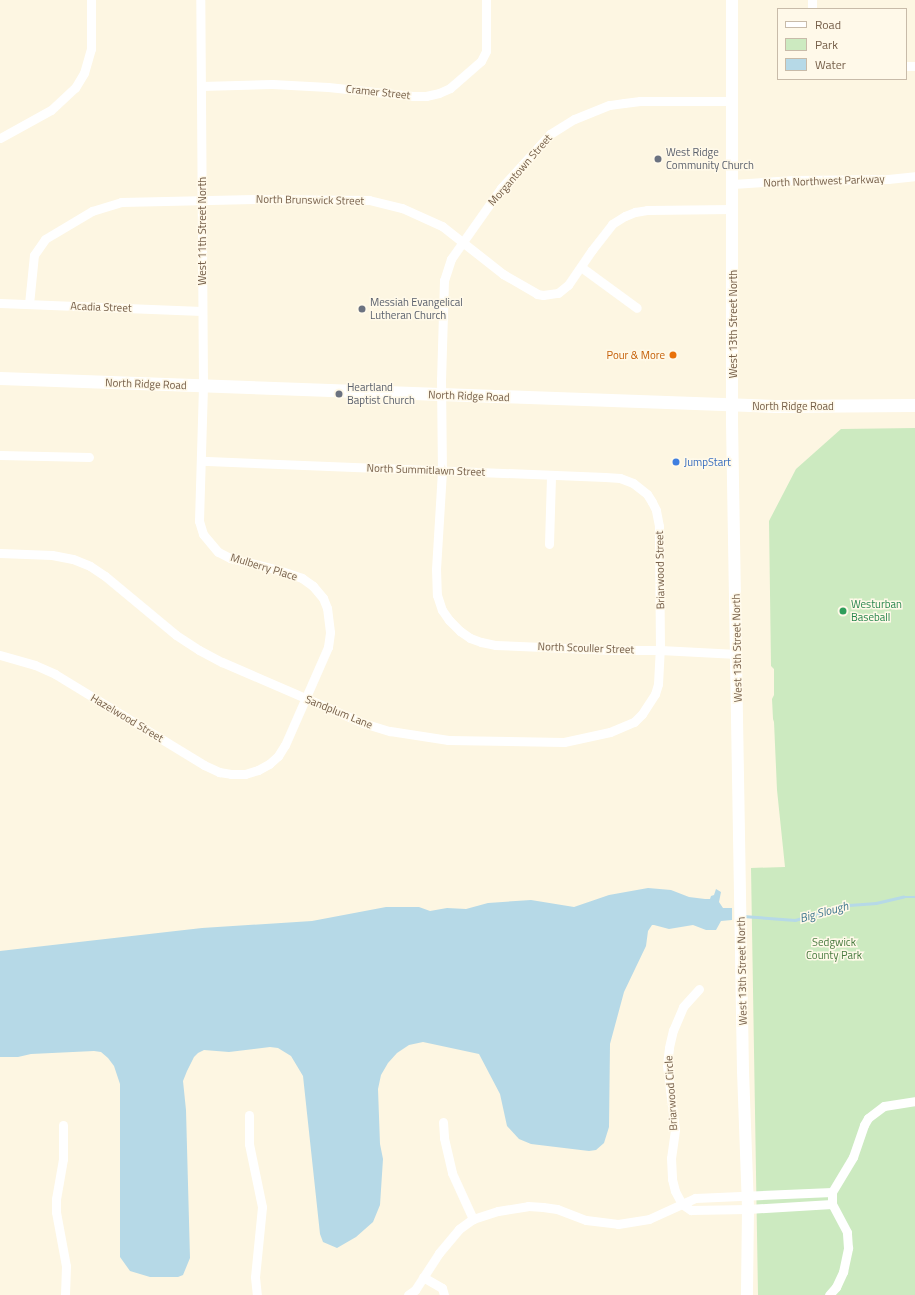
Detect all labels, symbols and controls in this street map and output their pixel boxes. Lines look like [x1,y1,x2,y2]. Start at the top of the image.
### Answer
legend [777,8,907,80]
text: Road [815,15,841,34]
text: Park [815,35,838,54]
text: Water [815,55,846,74]
street label: Cramer Street [345,82,411,102]
street label: Morgantown Street [485,132,555,208]
place label: West Ridge Community Church [666,146,754,172]
marker: West Ridge Community Church [653,154,663,164]
street label: North Northwest Parkway [763,172,885,190]
street label: West 11th Street North [195,177,209,285]
street label: North Brunswick Street [256,192,364,208]
street label: West 13th Street North [726,270,740,378]
place label: Messiah Evangelical Lutheran Church [370,296,463,322]
street label: Acadia Street [70,299,132,315]
marker: Messiah Evangelical Lutheran Church [357,304,367,314]
place label: Pour & More [606,348,665,362]
marker: Pour & More [668,350,678,360]
street label: North Ridge Road [105,376,187,392]
place label: Heartland Baptist Church [347,381,415,407]
street label: North Ridge Road [428,388,510,404]
marker: Heartland Baptist Church [334,389,344,399]
street label: North Ridge Road [752,399,834,413]
place label: JumpStart [684,455,731,469]
marker: JumpStart [671,457,681,467]
street label: North Summitlawn Street [366,461,486,479]
street label: Briarwood Street [653,530,667,610]
street label: Mulberry Place [229,551,299,583]
street label: West 13th Street North [729,594,745,702]
place label: Westurban Baseball [851,598,902,624]
marker: Westurban Baseball [838,606,848,616]
street label: North Scouller Street [537,640,635,656]
street label: Hazelwood Street [88,691,166,745]
street label: Sandplum Lane [304,693,374,731]
water label: Big Slough [798,899,850,925]
street label: West 13th Street North [734,917,750,1025]
park label: Sedgwick County Park [806,936,862,962]
street label: Briarwood Circle [662,1055,680,1131]

